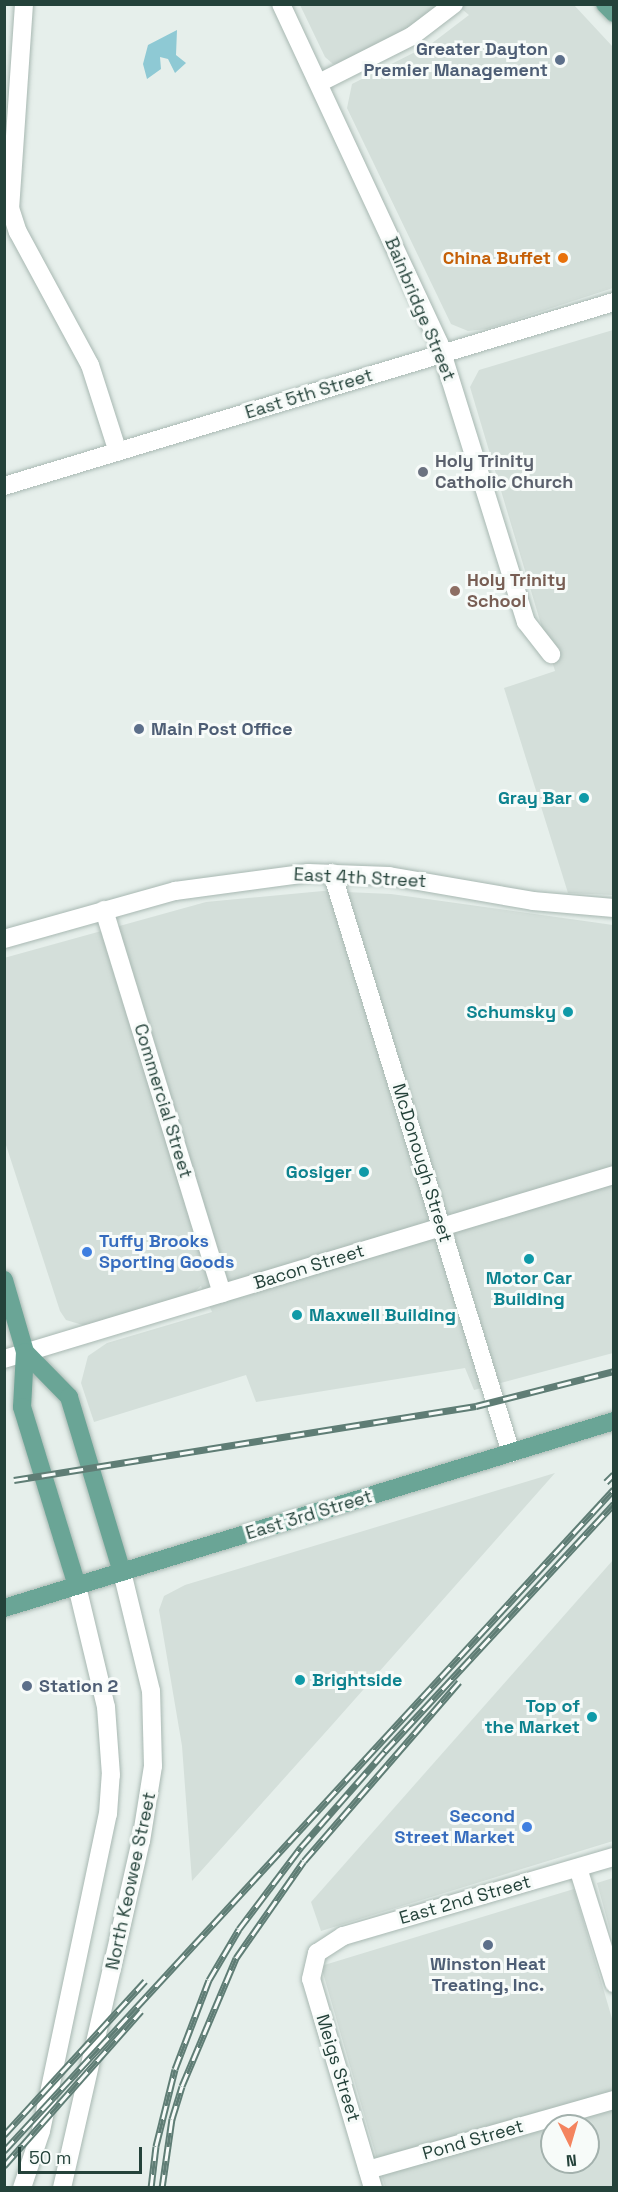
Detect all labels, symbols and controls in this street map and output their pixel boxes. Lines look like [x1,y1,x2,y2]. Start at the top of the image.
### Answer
place label: Greater Dayton Premier Management [363,39,548,82]
marker: Greater Dayton Premier Management [553,53,567,67]
street label: Bainbridge Street [380,234,460,384]
place label: China Buffet [443,247,551,269]
marker: China Buffet [556,251,570,265]
street label: East 5th Street [243,364,375,424]
place label: Holy Trinity Catholic Church [435,451,573,494]
marker: Holy Trinity Catholic Church [416,465,430,479]
place label: Holy Trinity School [467,570,567,612]
marker: Holy Trinity School [448,584,462,598]
place label: Main Post Office [151,718,293,740]
marker: Main Post Office [132,722,146,736]
place label: Gray Bar [498,787,572,809]
marker: Gray Bar [577,791,591,805]
street label: East 4th Street [293,864,427,892]
place label: Schumsky [466,1001,556,1023]
marker: Schumsky [561,1005,575,1019]
street label: Commercial Street [129,1021,197,1181]
street label: McDonough Street [388,1081,456,1245]
place label: Gosiger [286,1161,352,1183]
marker: Gosiger [357,1165,371,1179]
place label: Tuffy Brooks Sporting Goods [99,1231,235,1274]
street label: Bacon Street [251,1240,367,1294]
marker: Tuffy Brooks Sporting Goods [80,1245,94,1259]
marker: Motor Car Building [522,1252,536,1266]
place label: Motor Car Building [486,1268,572,1310]
place label: Maxwell Building [309,1304,456,1326]
marker: Maxwell Building [290,1308,304,1322]
street label: East 3rd Street [243,1485,375,1545]
place label: Brightside [312,1669,402,1691]
marker: Brightside [293,1673,307,1687]
place label: Station 2 [39,1675,118,1697]
marker: Station 2 [20,1679,34,1693]
place label: Top of the Market [484,1696,580,1738]
marker: Top of the Market [585,1710,599,1724]
street label: North Keowee Street [102,1790,160,1972]
place label: Second Street Market [394,1806,515,1848]
marker: Second Street Market [520,1820,534,1834]
street label: East 2nd Street [397,1871,533,1929]
marker: Winston Heat Treating, Inc. [481,1938,495,1952]
place label: Winston Heat Treating, Inc. [430,1954,546,1996]
street label: Meigs Street [311,2012,365,2124]
north arrow [540,2114,600,2174]
street label: Pond Street [420,2115,526,2165]
scale bar [21,2135,146,2173]
text: 50 m [29,2146,71,2169]
text: N [565,2150,578,2171]

